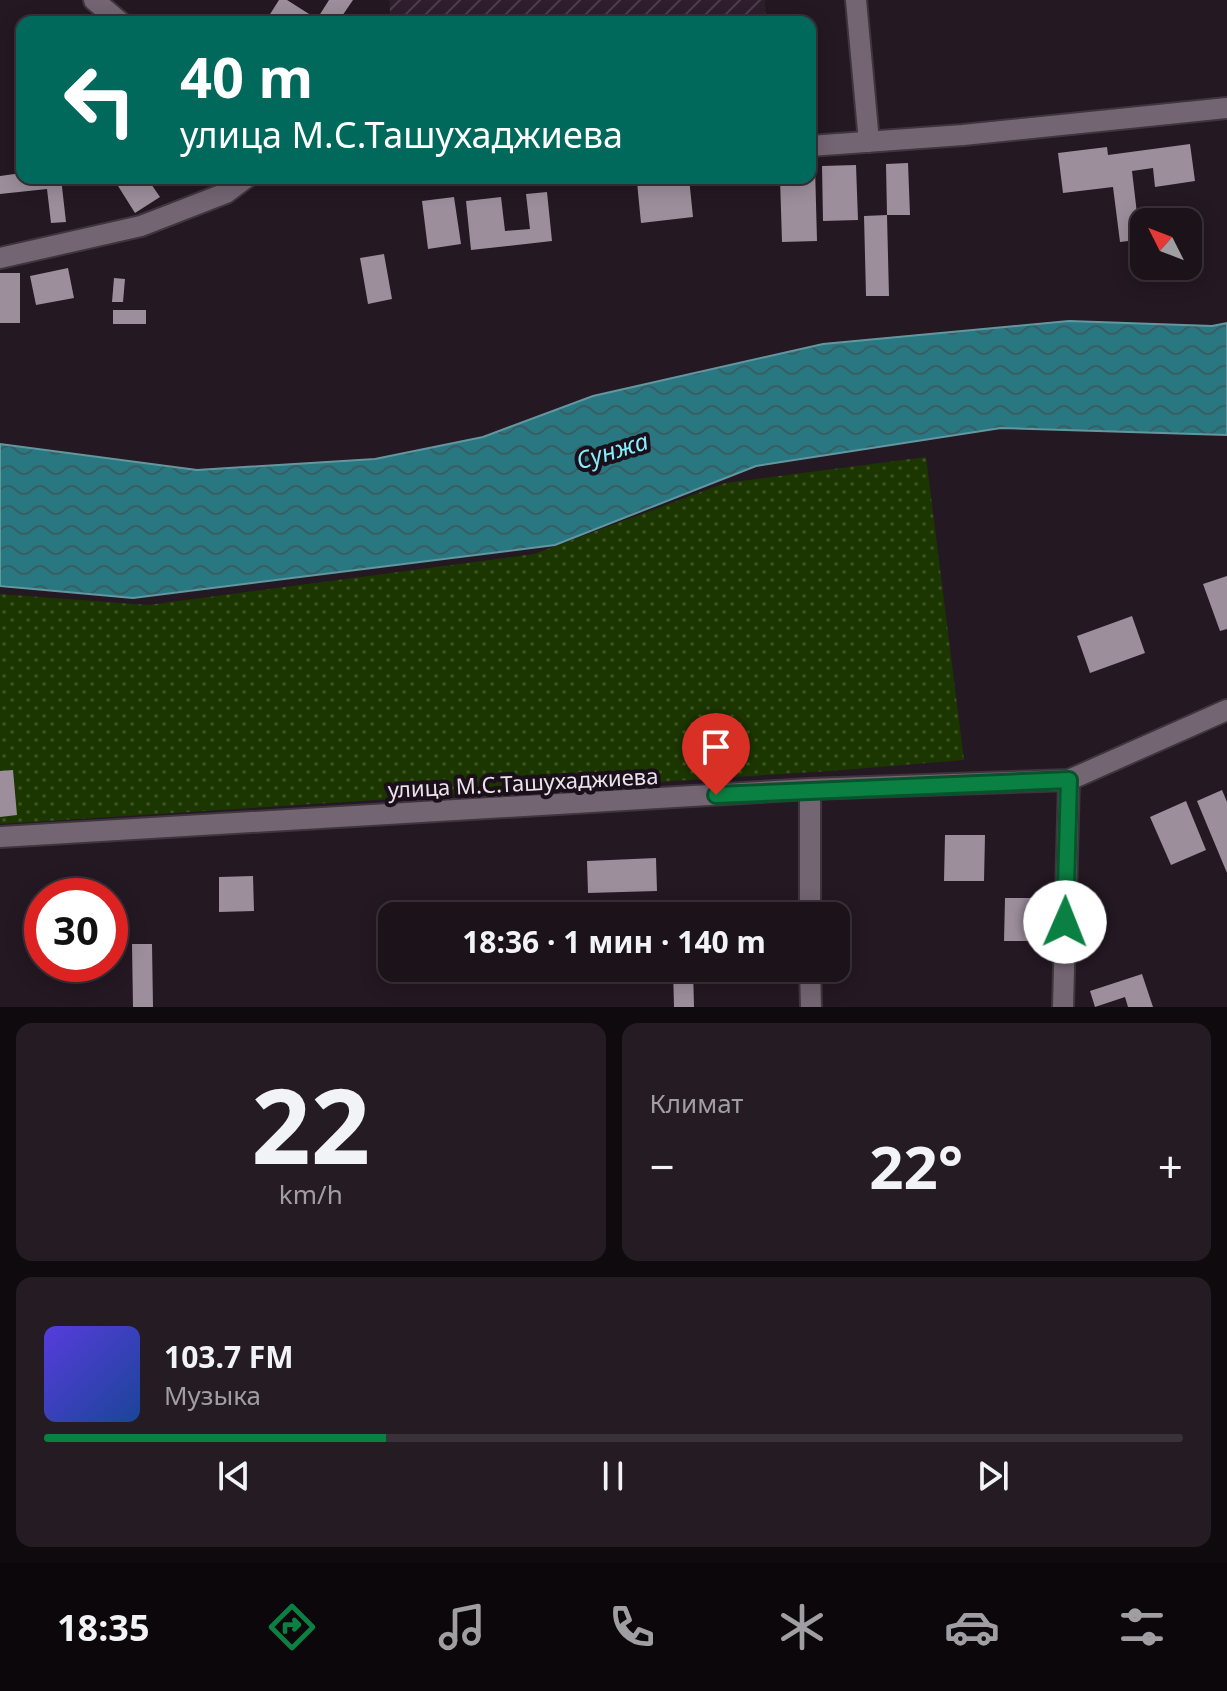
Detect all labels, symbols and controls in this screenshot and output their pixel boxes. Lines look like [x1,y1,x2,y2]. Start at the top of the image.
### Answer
text: 40 m [180,38,313,114]
icon: left [48,48,152,152]
text: улица М.С.Ташухаджиева [180,110,623,159]
north arrow [1130,208,1202,280]
map controls [1130,208,1202,280]
water label: Сунжа [572,423,652,477]
pin [682,713,750,795]
icon: arrive [694,725,738,769]
street label: улица М.С.Ташухаджиева [387,760,659,804]
speed limit sign: 30 [24,878,128,982]
position arrow [1023,880,1107,964]
text: 18:36 · 1 мин · 140 m [462,921,766,962]
text: 22 [251,1053,370,1194]
text: Климат [650,1085,743,1121]
text: 22° [869,1125,963,1207]
text: − [650,1136,675,1196]
text: + [1158,1136,1183,1196]
text: km/h [279,1176,343,1212]
text: 103.7 FM [164,1336,294,1377]
text: Музыка [164,1377,261,1413]
icon: previous [212,1454,256,1498]
icon: pause [591,1454,635,1498]
icon: next [971,1454,1015,1498]
icon: directions [264,1599,320,1655]
icon: music [434,1599,490,1655]
icon: phone [604,1599,660,1655]
icon: climate [774,1599,830,1655]
icon: car [944,1599,1000,1655]
icon: filters [1114,1599,1170,1655]
text: 18:35 [57,1603,150,1652]

